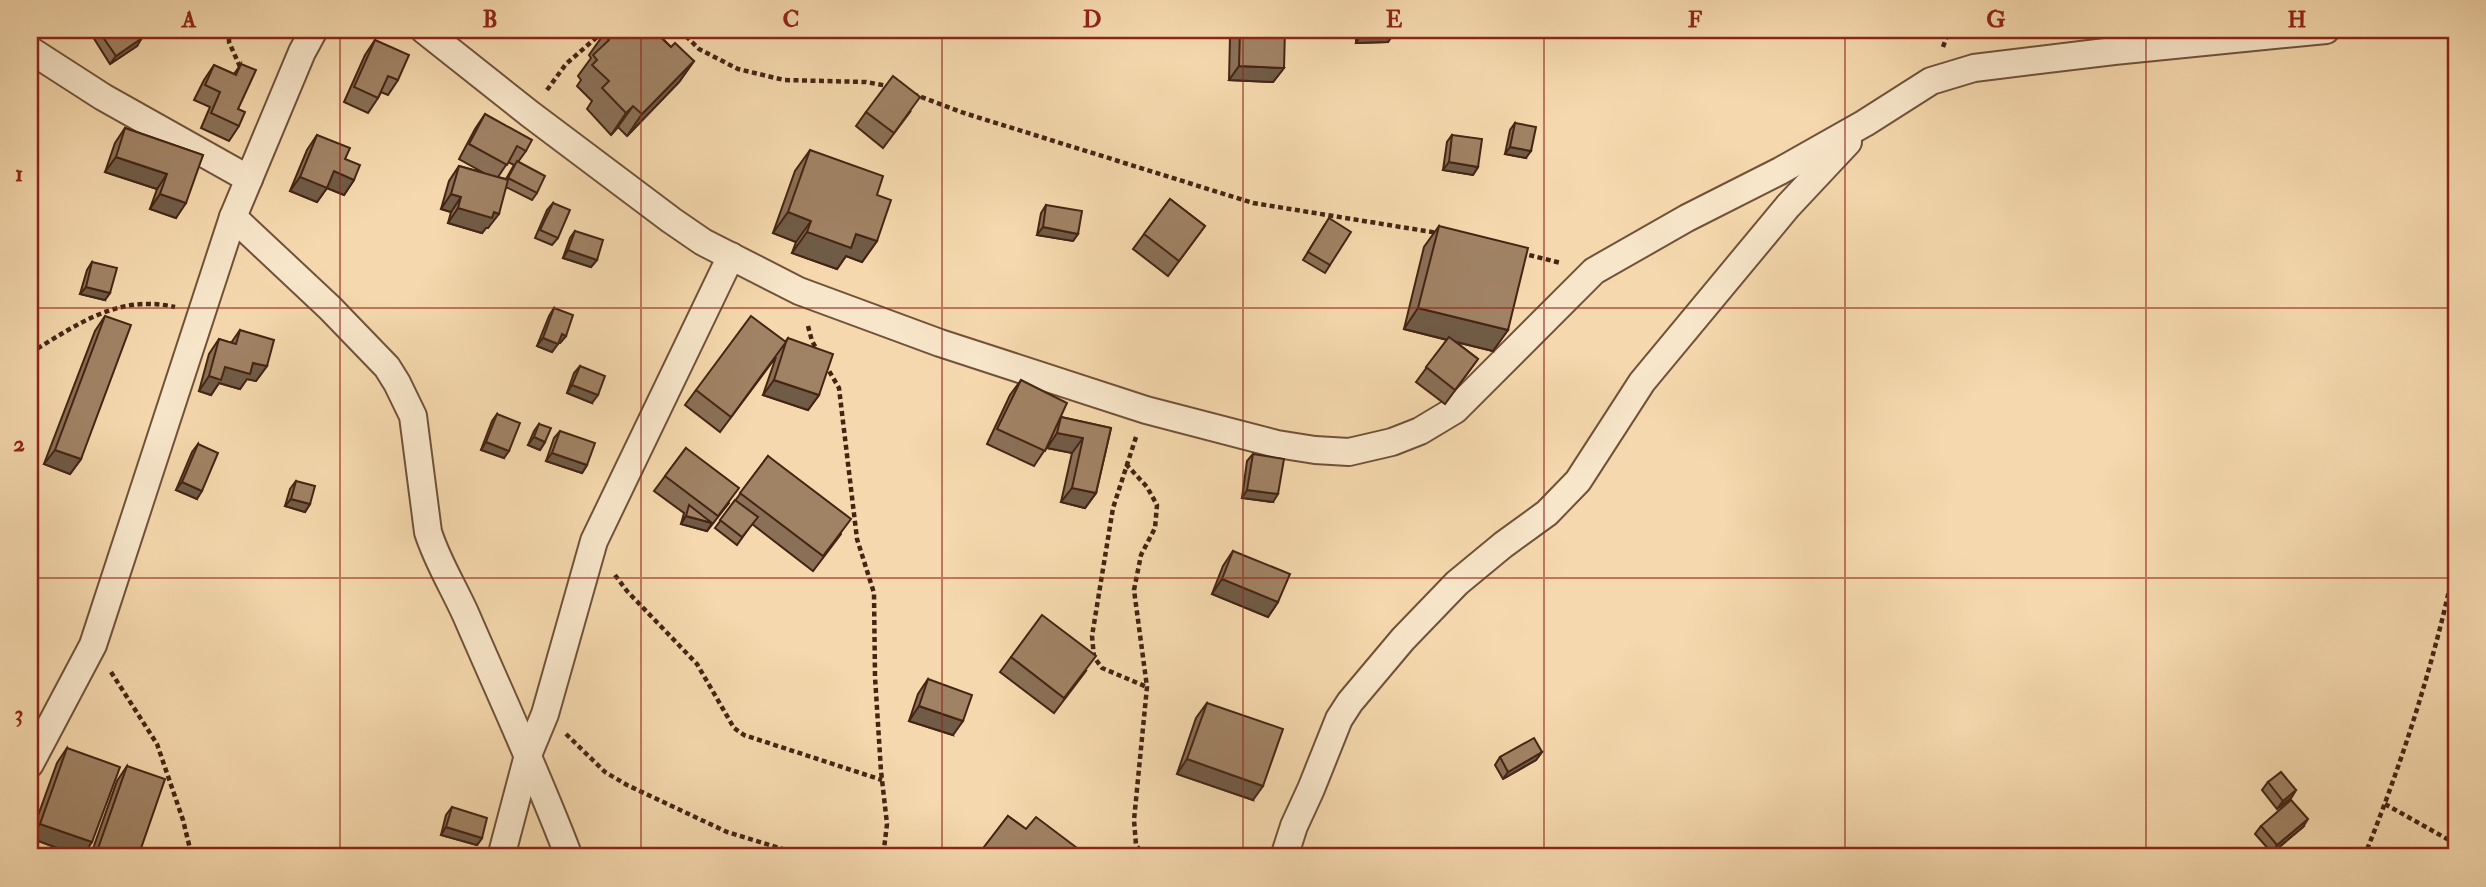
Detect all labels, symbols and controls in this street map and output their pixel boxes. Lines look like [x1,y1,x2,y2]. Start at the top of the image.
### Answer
text: A [181,5,197,34]
text: B [482,5,498,34]
text: C [783,5,799,34]
text: D [1083,5,1101,34]
text: E [1386,5,1403,34]
text: F [1688,5,1703,34]
text: G [1986,5,2006,34]
text: H [2288,5,2307,34]
text: 1 [15,159,23,188]
text: 2 [13,429,25,458]
text: 3 [15,699,23,728]

